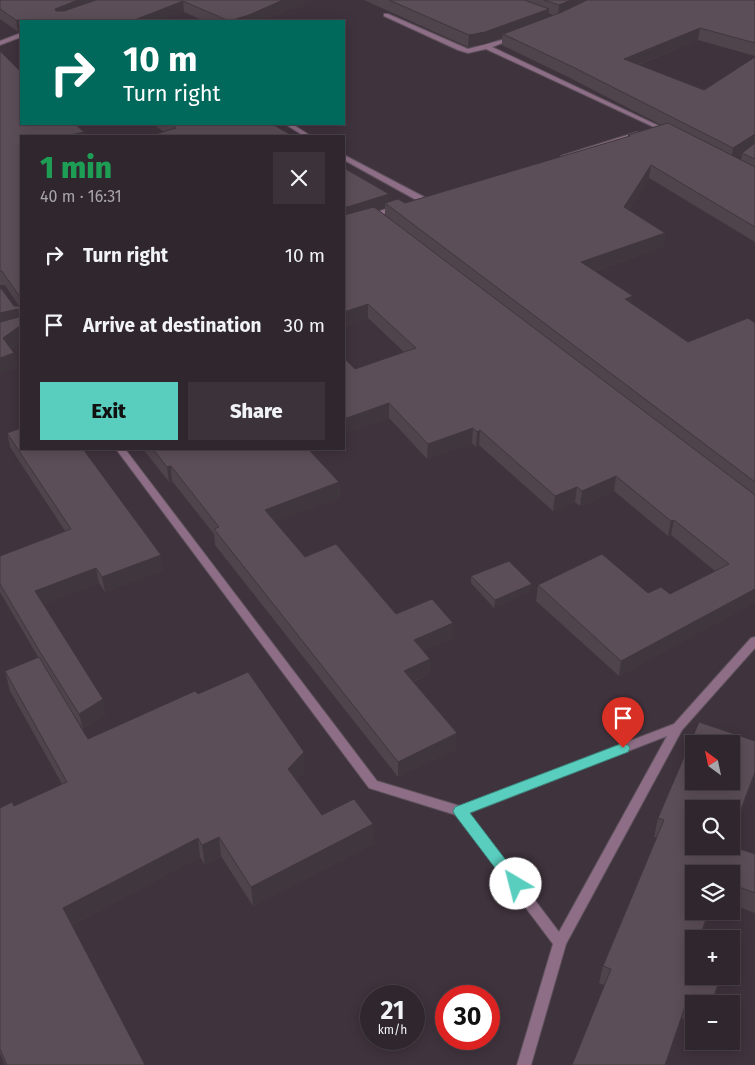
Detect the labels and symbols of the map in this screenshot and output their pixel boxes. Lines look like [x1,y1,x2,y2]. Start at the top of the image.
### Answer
pin [602,697,644,748]
north arrow [685,735,740,790]
position arrow [489,857,541,909]
speed limit sign: 30 [435,985,500,1050]

